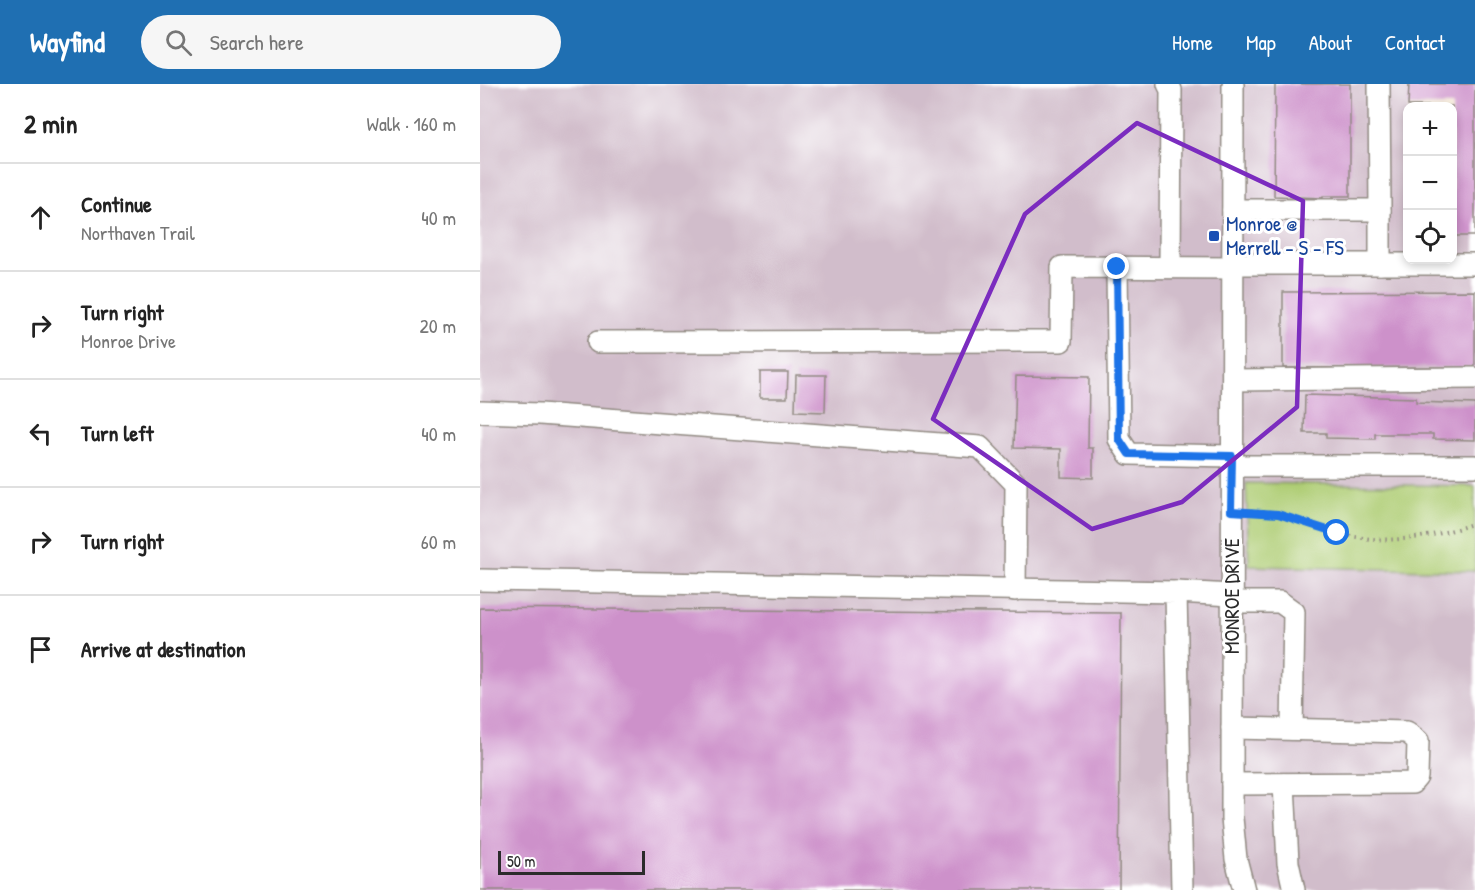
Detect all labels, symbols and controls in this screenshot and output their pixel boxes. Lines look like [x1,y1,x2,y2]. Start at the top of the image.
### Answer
search box [141,15,561,69]
text: Wayfind [30,23,105,61]
icon: search [162,26,195,59]
text: Search here [210,27,304,57]
text: Home [1172,28,1213,57]
text: Map [1246,28,1276,57]
text: About [1309,28,1352,57]
text: Contact [1385,28,1445,57]
map controls [1403,102,1457,264]
button: + [1403,102,1457,156]
text: 2 min [24,106,77,141]
text: Walk · 160 m [367,110,456,137]
button: − [1403,156,1457,210]
text: Continue [81,189,152,219]
icon: ahead [24,201,57,234]
text: 40 m [421,204,456,231]
place label: Monroe @ Merrell - S - FS [1226,209,1344,262]
button: locate [1403,210,1457,264]
text: Northaven Trail [81,219,195,246]
marker: Monroe @ Merrell - S - FS [1207,229,1221,243]
route end [1103,253,1129,279]
text: Turn right [81,297,164,327]
icon: right [24,309,57,342]
text: 20 m [419,312,456,339]
text: Monroe Drive [81,327,176,354]
icon: left [24,417,57,450]
text: Turn left [81,418,154,448]
text: 40 m [421,420,456,447]
route start [1323,519,1349,545]
icon: right [24,525,57,558]
text: Turn right [81,526,164,556]
text: 60 m [421,528,456,555]
street label: MONROE DRIVE [1217,538,1246,654]
icon: arrive [24,633,57,666]
text: Arrive at destination [81,634,246,664]
scale bar [498,848,645,876]
text: 50 m [507,850,536,872]

